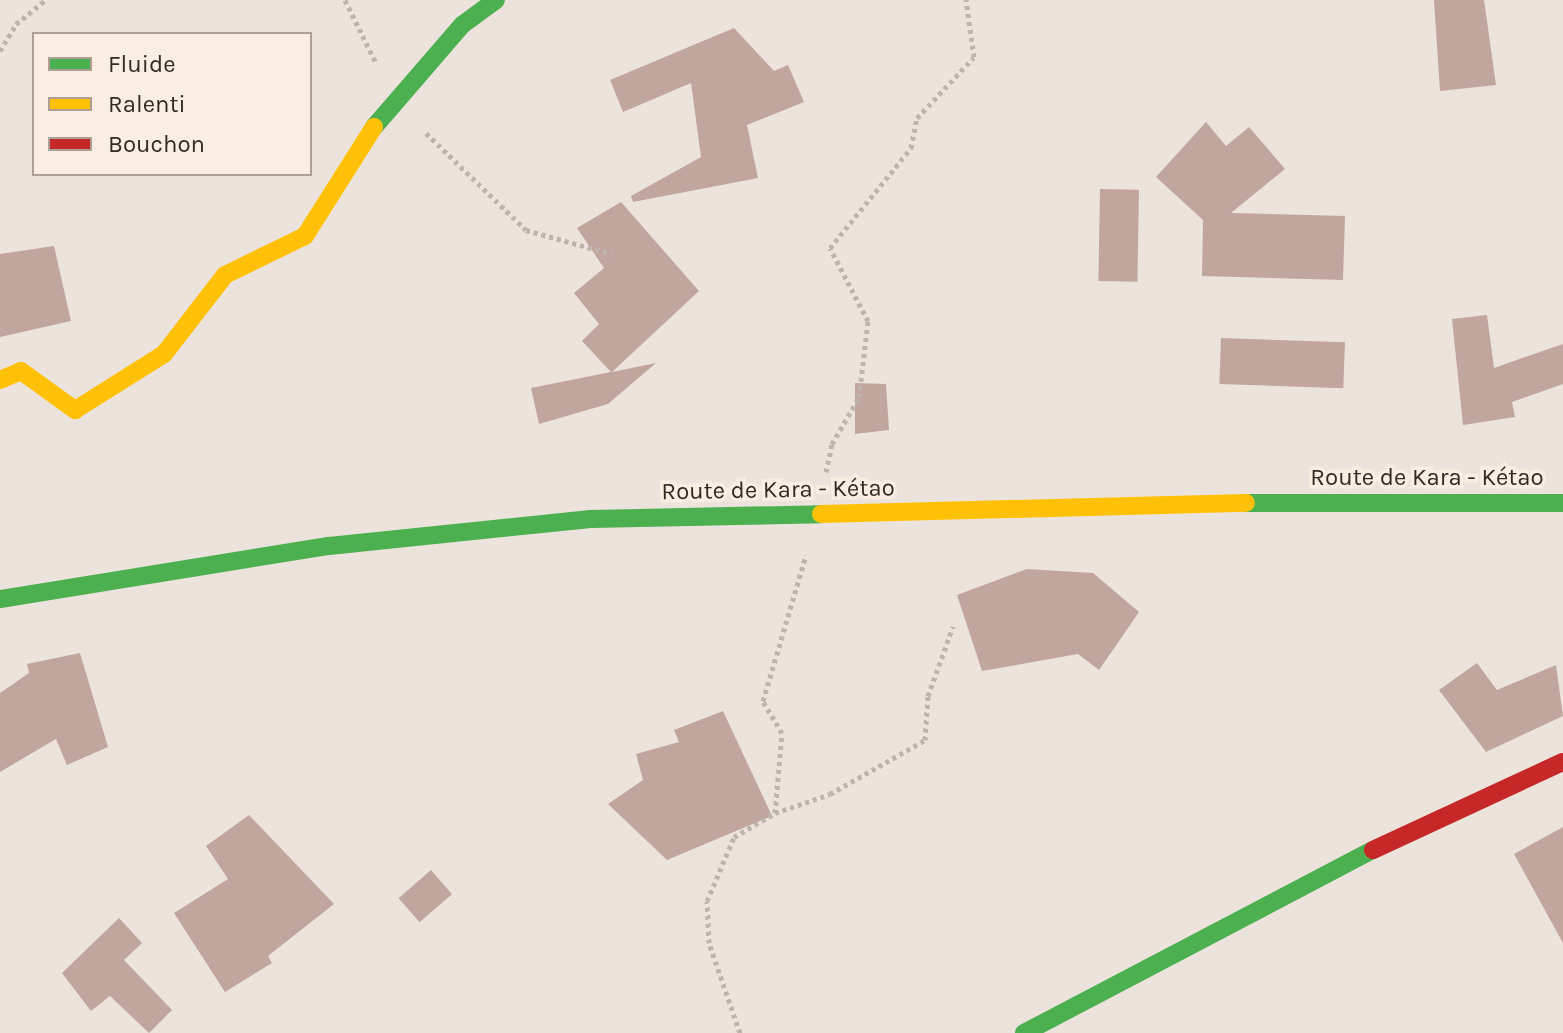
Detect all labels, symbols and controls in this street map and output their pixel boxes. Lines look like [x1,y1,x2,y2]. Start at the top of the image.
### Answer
legend [32,32,312,176]
text: Fluide [108,50,176,78]
text: Ralenti [108,90,186,118]
text: Bouchon [108,130,205,158]
street label: Route de Kara - Kétao [1310,464,1544,492]
street label: Route de Kara - Kétao [661,474,895,506]

